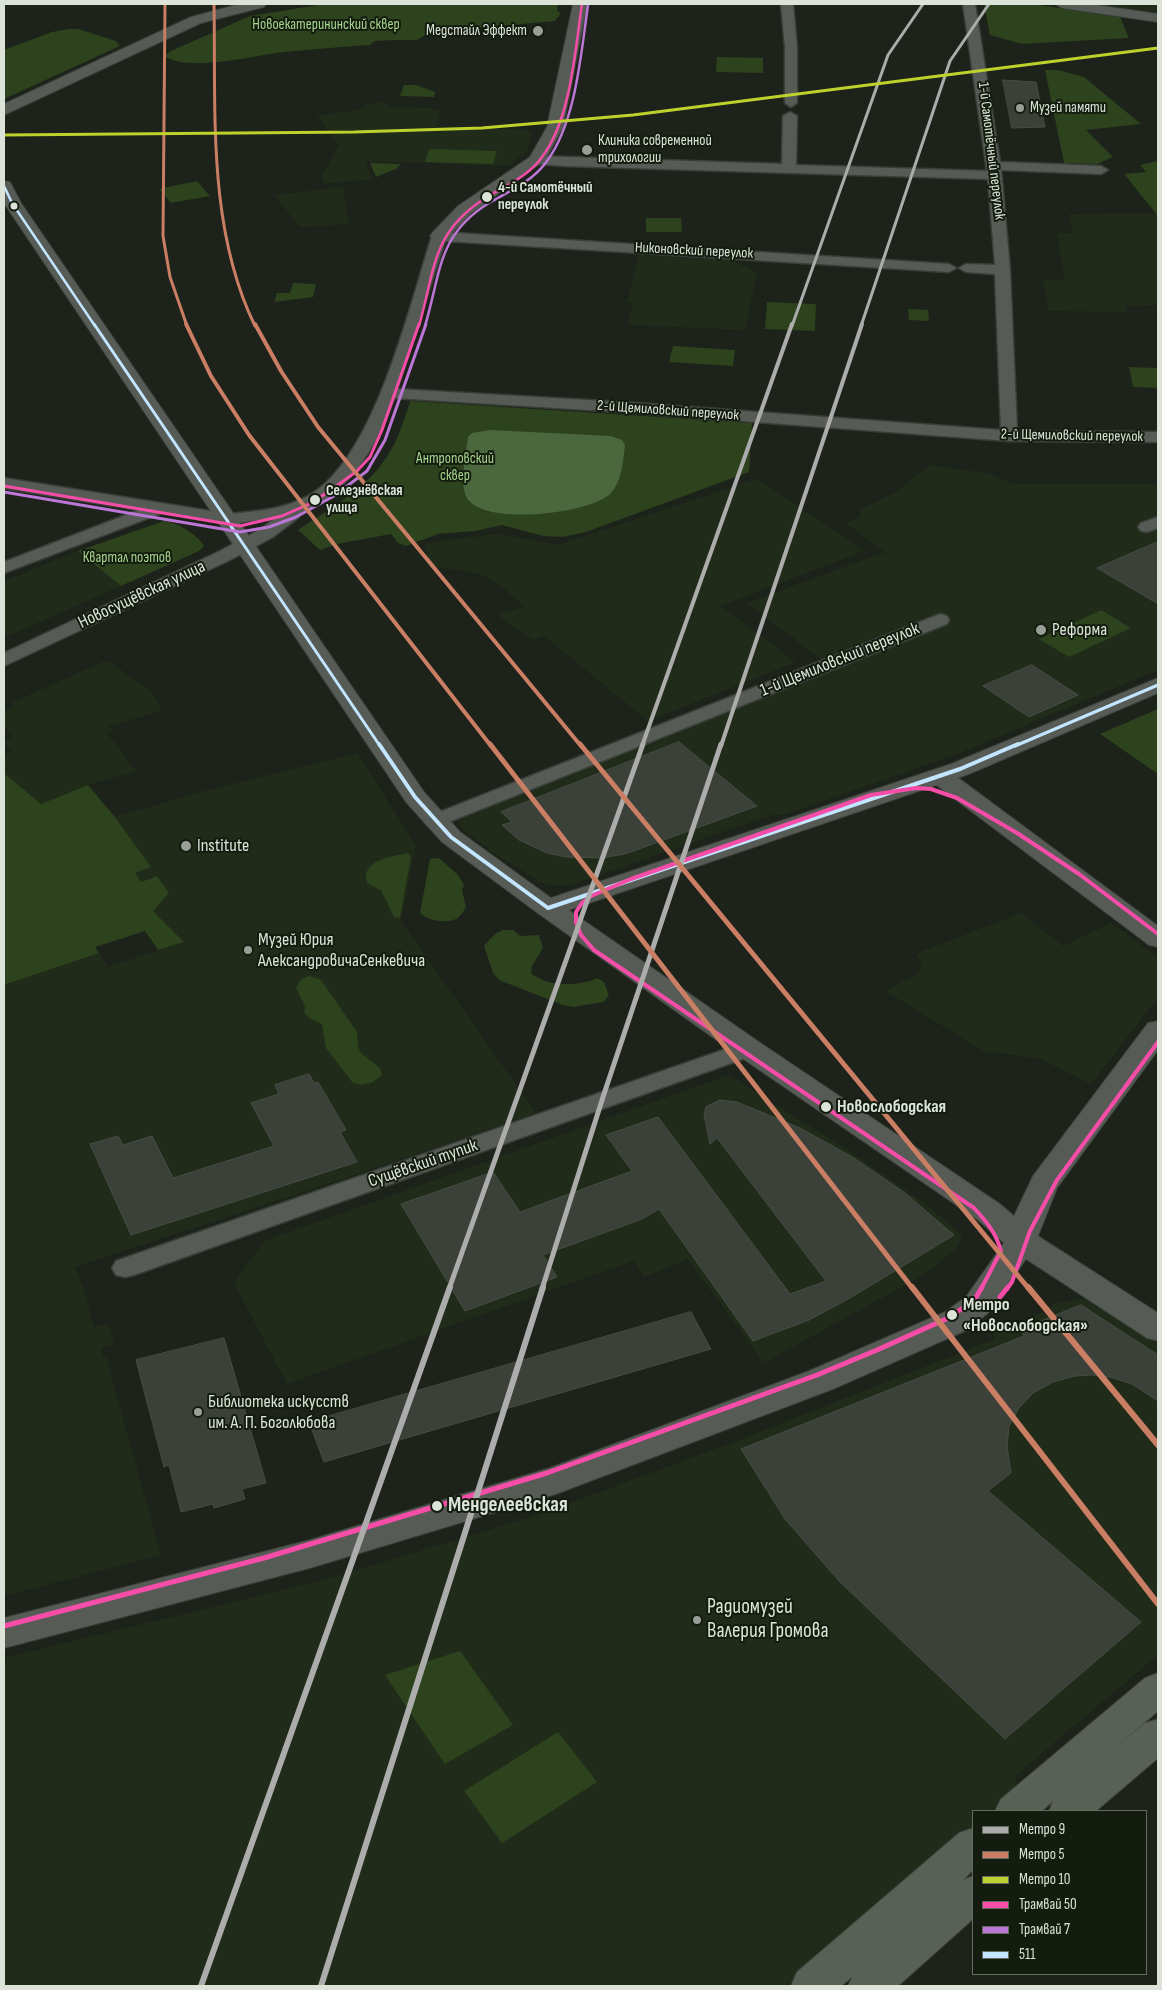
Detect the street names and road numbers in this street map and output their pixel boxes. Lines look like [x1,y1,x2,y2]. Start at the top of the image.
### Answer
street label: 1-й Самотёчный переулок [974,81,1008,221]
street label: Никоновский переулок [634,239,754,263]
street label: 2-й Щемиловский переулок [596,397,740,425]
street label: 2-й Щемиловский переулок [1001,426,1143,446]
street label: Новосущёвская улица [75,556,209,634]
street label: 1-й Щемиловский переулок [757,618,923,702]
street label: Сущёвский тупик [365,1135,481,1193]

